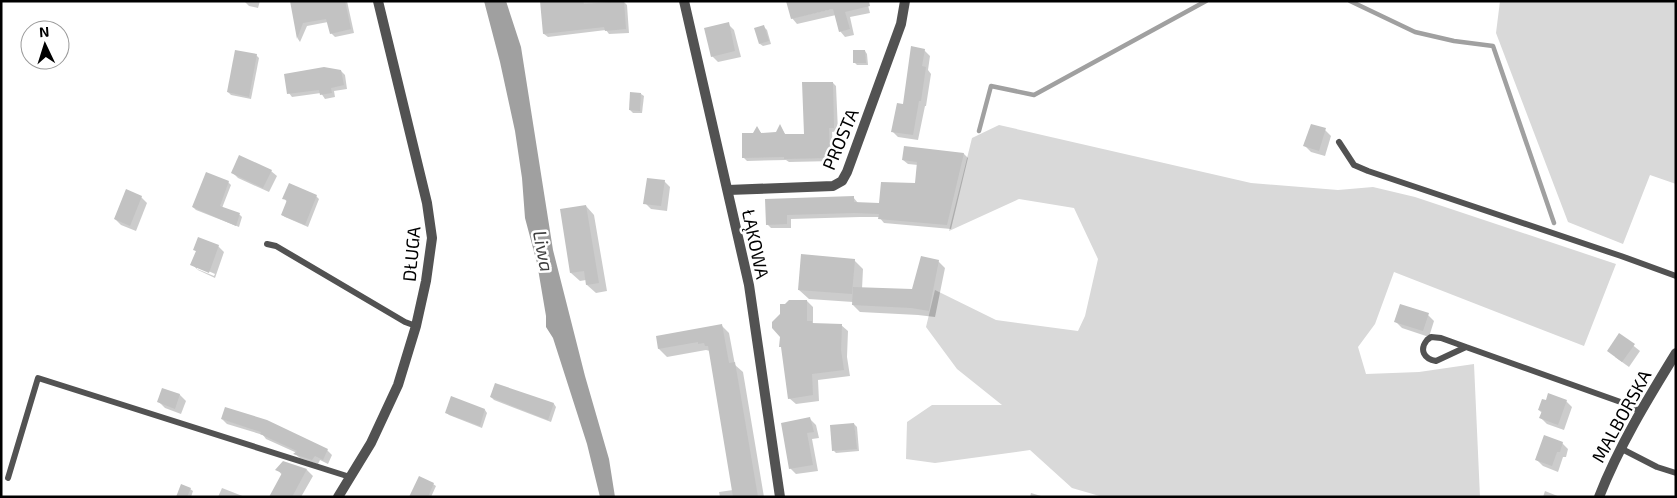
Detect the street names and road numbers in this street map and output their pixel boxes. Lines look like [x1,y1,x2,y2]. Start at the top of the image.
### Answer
street label: PROSTA [817,104,863,173]
street label: ŁĄKOWA [738,207,774,282]
street label: DŁUGA [398,225,424,283]
street label: MALBORSKA [1587,365,1656,466]

